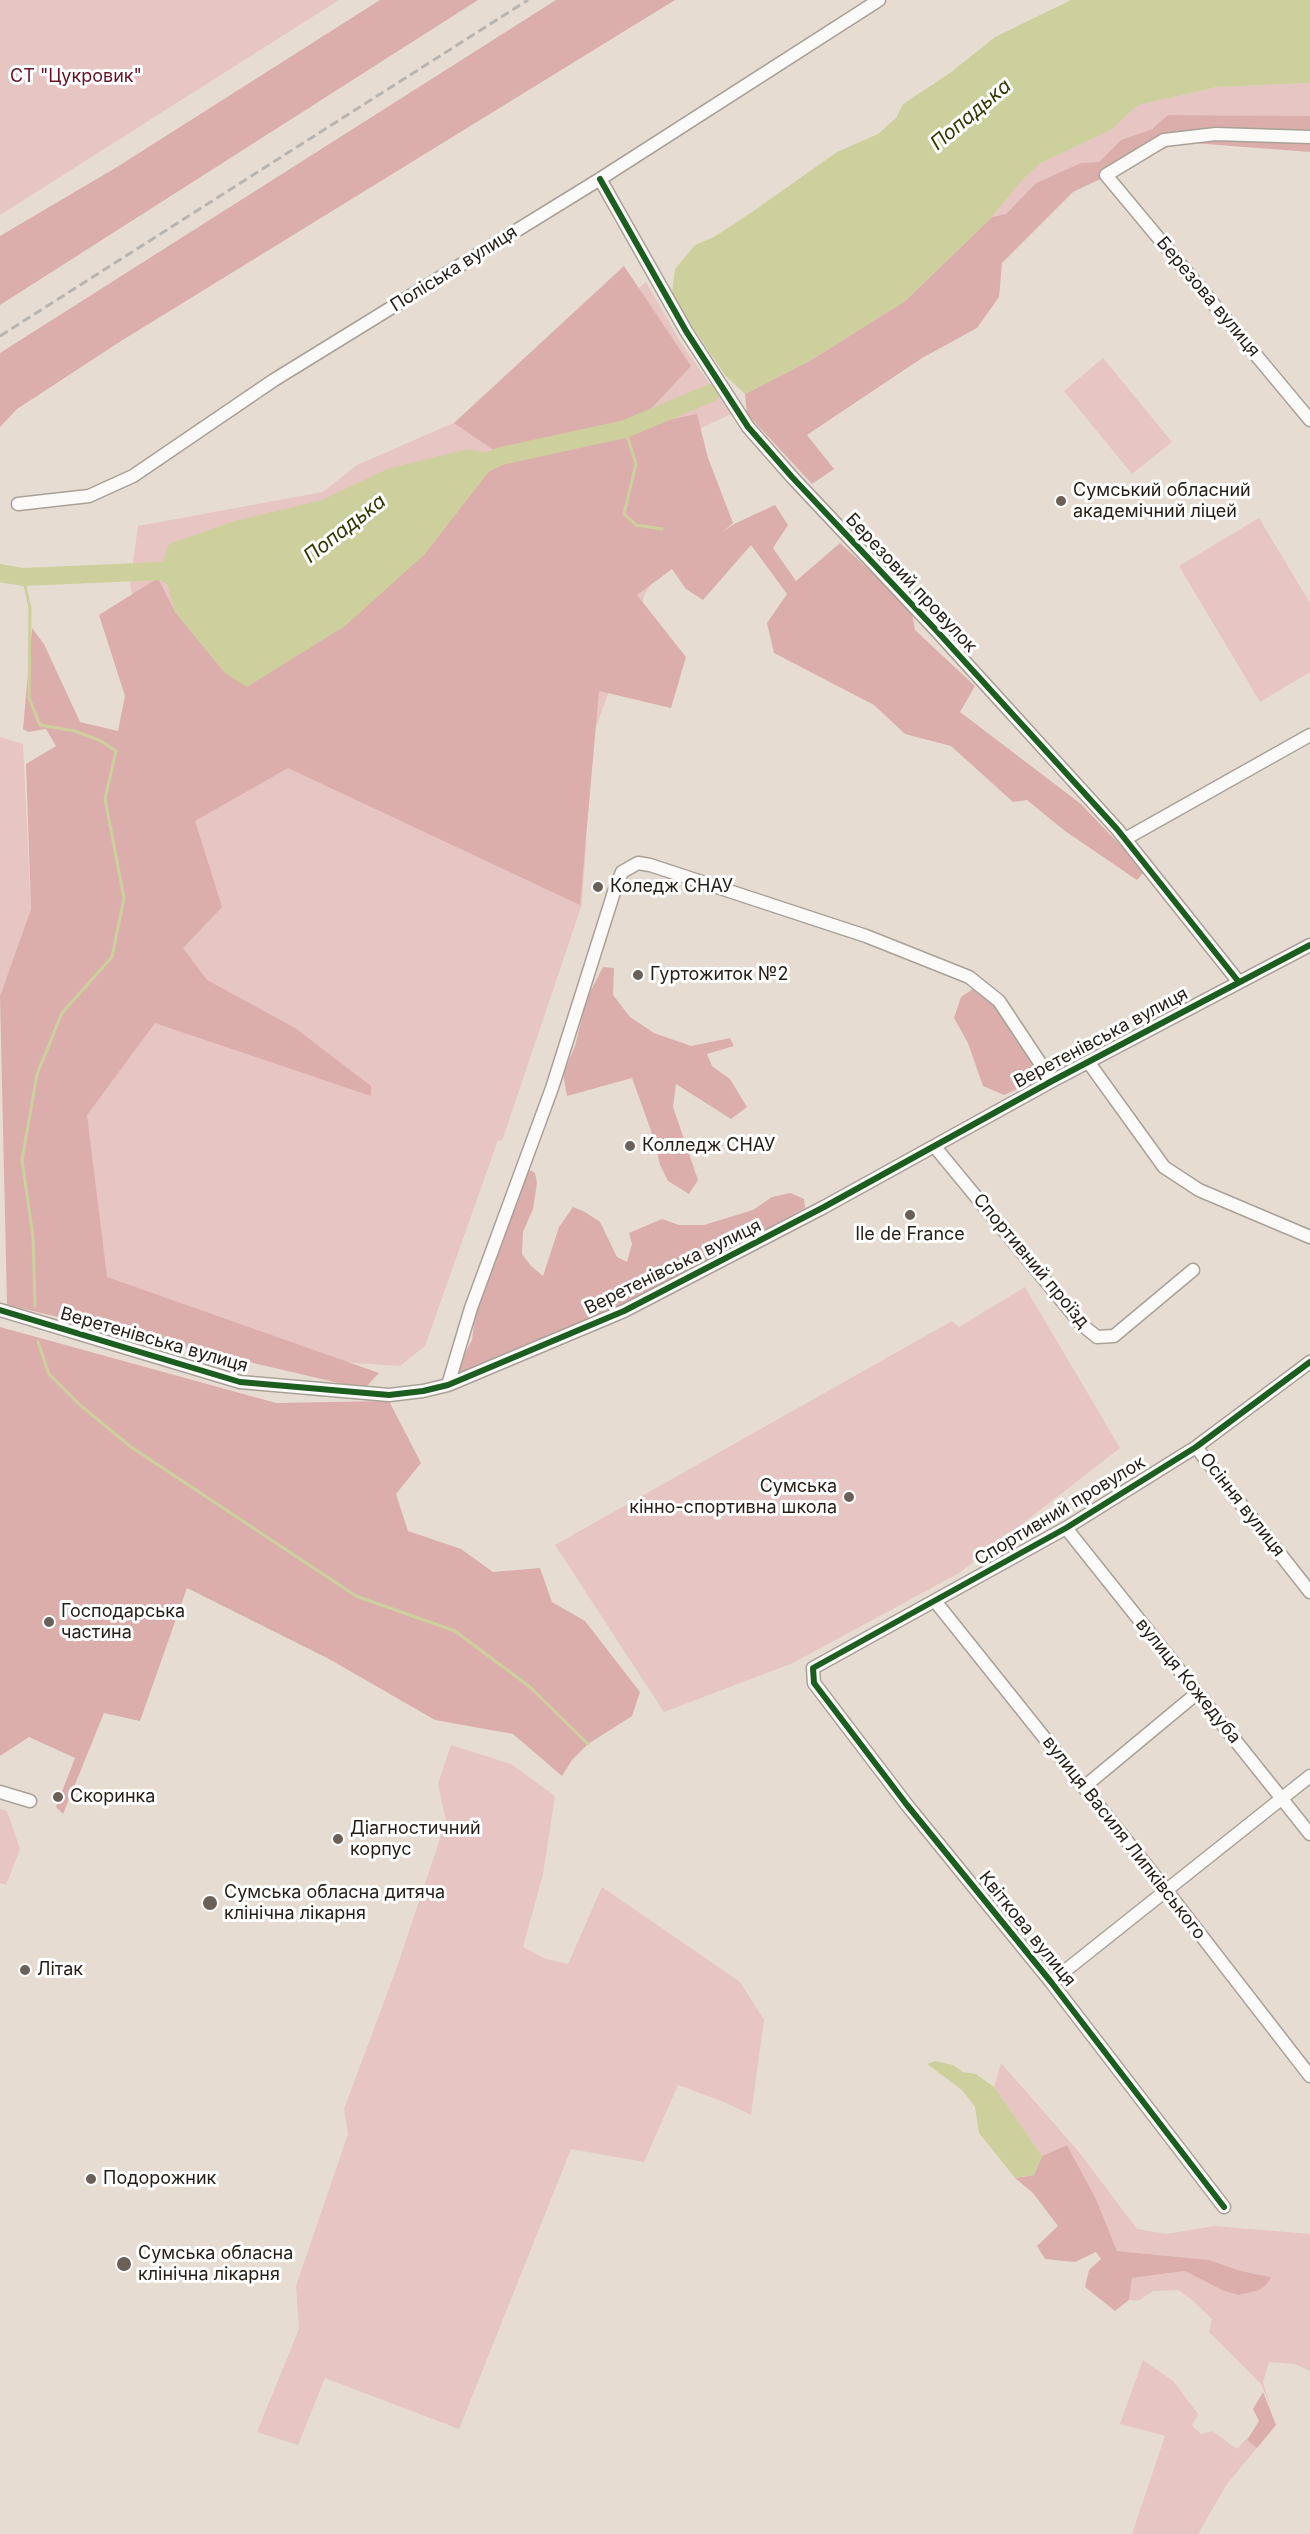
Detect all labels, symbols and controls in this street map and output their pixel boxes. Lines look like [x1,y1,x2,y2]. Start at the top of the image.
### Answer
park label: СТ "Цукровик" [10,66,142,88]
water label: Попадька [926,74,1016,156]
street label: Поліська вулиця [387,221,521,317]
street label: Березова вулиця [1152,233,1264,361]
place label: Сумський обласний академічний ліцей [1073,480,1251,522]
water label: Попадька [299,489,391,569]
marker: Сумський обласний академічний ліцей [1054,494,1068,508]
street label: Березовий провулок [841,509,981,657]
place label: Коледж СНАУ [610,876,733,898]
marker: Коледж СНАУ [591,880,605,894]
place label: Гуртожиток №2 [650,964,788,986]
marker: Гуртожиток №2 [631,968,645,982]
street label: Веретенівська вулиця [1010,983,1192,1093]
place label: Колледж СНАУ [642,1135,775,1157]
marker: Колледж СНАУ [623,1139,637,1153]
street label: Спортивний проїзд [968,1189,1094,1333]
marker: Ile de France [903,1208,917,1222]
street label: Веретенівська вулиця [581,1215,765,1319]
place label: Ile de France [855,1224,965,1246]
street label: Веретенівська вулиця [58,1303,250,1377]
street label: Осіння вулиця [1195,1449,1289,1561]
street label: Спортивний провулок [971,1452,1149,1570]
place label: Сумська кінно-спортивна школа [629,1476,837,1518]
marker: Сумська кінно-спортивна школа [842,1490,856,1504]
place label: Господарська частина [61,1601,185,1644]
street label: вулиця Кожедуба [1131,1614,1245,1748]
marker: Господарська частина [42,1615,56,1629]
street label: вулиця Василя Липківського [1038,1732,1210,1944]
place label: Скоринка [70,1786,155,1808]
marker: Скоринка [51,1790,65,1804]
place label: Діагностичний корпус [350,1818,481,1860]
marker: Діагностичний корпус [331,1832,345,1846]
street label: Квіткова вулиця [974,1867,1080,1991]
place label: Сумська обласна дитяча клінічна лікарня [224,1882,445,1924]
marker: Сумська обласна дитяча клінічна лікарня [201,1894,219,1912]
place label: Літак [37,1959,83,1981]
marker: Літак [18,1963,32,1977]
place label: Подорожник [103,2168,216,2190]
marker: Подорожник [84,2172,98,2186]
place label: Сумська обласна клінічна лікарня [138,2243,293,2286]
marker: Сумська обласна клінічна лікарня [115,2255,133,2273]

